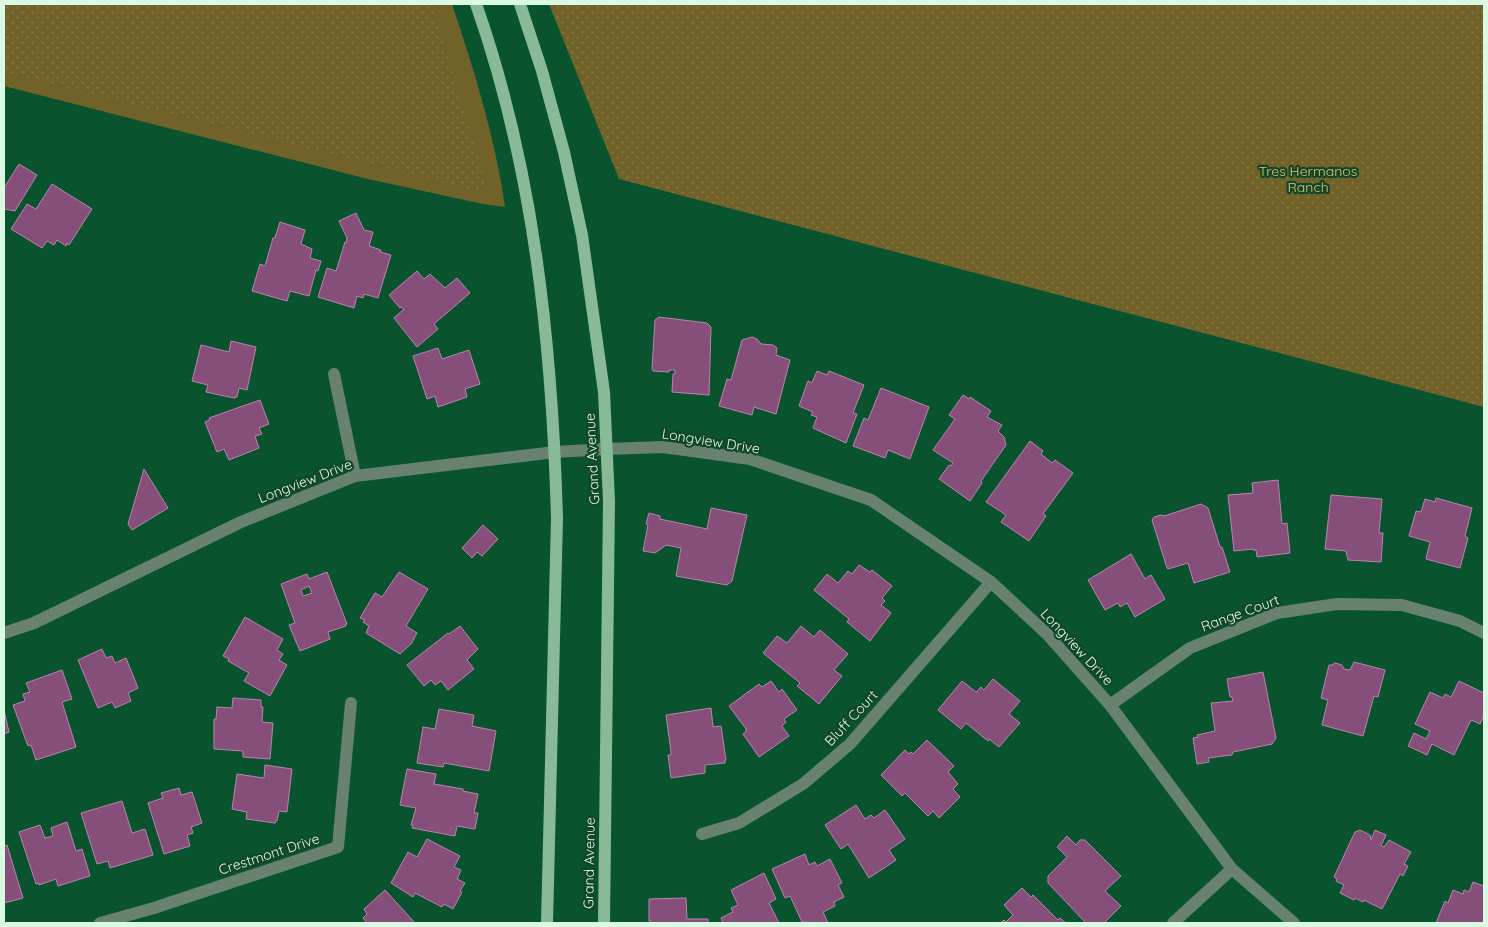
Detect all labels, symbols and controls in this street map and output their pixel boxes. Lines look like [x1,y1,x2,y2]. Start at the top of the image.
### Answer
park label: Tres Hermanos Ranch [1259,162,1357,196]
street label: Grand Avenue [581,413,603,505]
street label: Longview Drive [661,424,761,458]
street label: Longview Drive [256,455,355,507]
street label: Range Court [1198,590,1282,635]
street label: Longview Drive [1037,605,1117,689]
street label: Bluff Court [821,686,882,750]
street label: Grand Avenue [579,817,599,909]
street label: Crestmont Drive [216,829,322,879]

